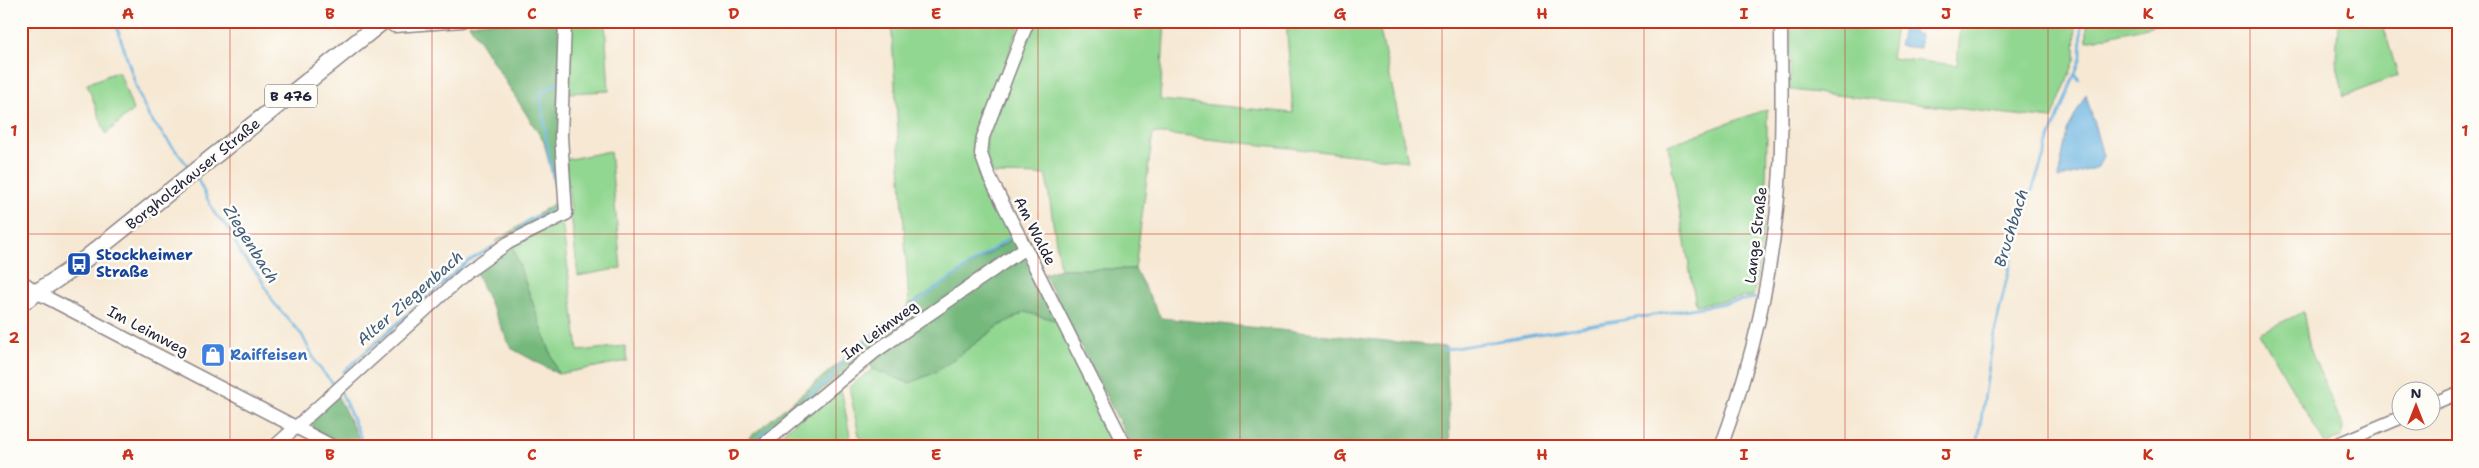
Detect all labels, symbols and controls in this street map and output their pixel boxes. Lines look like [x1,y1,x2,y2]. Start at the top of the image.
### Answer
text: A [122,3,134,24]
text: B [325,3,335,24]
text: C [527,3,537,24]
text: D [728,3,740,24]
text: E [931,3,941,24]
text: F [1133,3,1143,24]
text: G [1334,3,1347,24]
text: H [1536,3,1548,24]
text: I [1740,3,1749,24]
text: J [1941,3,1951,24]
text: K [2143,3,2154,24]
text: L [2346,3,2355,24]
road number: B 476 [265,84,317,108]
street label: Borgholzhauser Straße [122,114,264,234]
text: 1 [10,120,18,141]
text: 1 [2461,120,2469,141]
street label: Lange Straße [1740,185,1772,285]
water label: Bruchbach [1989,186,2033,270]
street label: Am Walde [1009,193,1061,269]
water label: Ziegenbach [218,201,284,287]
place label: Stockheimer Straße [96,245,193,282]
water label: Alter Ziegenbach [352,246,468,350]
bus stop icon: Stockheimer Straße [66,251,92,277]
street label: Im Leimweg [838,296,922,364]
street label: Im Leimweg [104,301,192,361]
text: 2 [8,327,20,348]
text: 2 [2459,327,2471,348]
shop icon: Raiffeisen [200,342,226,368]
place label: Raiffeisen [230,345,307,365]
north arrow [2392,380,2442,430]
text: N [2410,384,2422,402]
text: A [122,444,134,465]
text: B [325,444,335,465]
text: C [527,444,537,465]
text: D [728,444,740,465]
text: E [931,444,941,465]
text: F [1133,444,1143,465]
text: G [1334,444,1347,465]
text: H [1536,444,1548,465]
text: I [1740,444,1749,465]
text: J [1941,444,1951,465]
text: K [2143,444,2154,465]
text: L [2346,444,2355,465]

